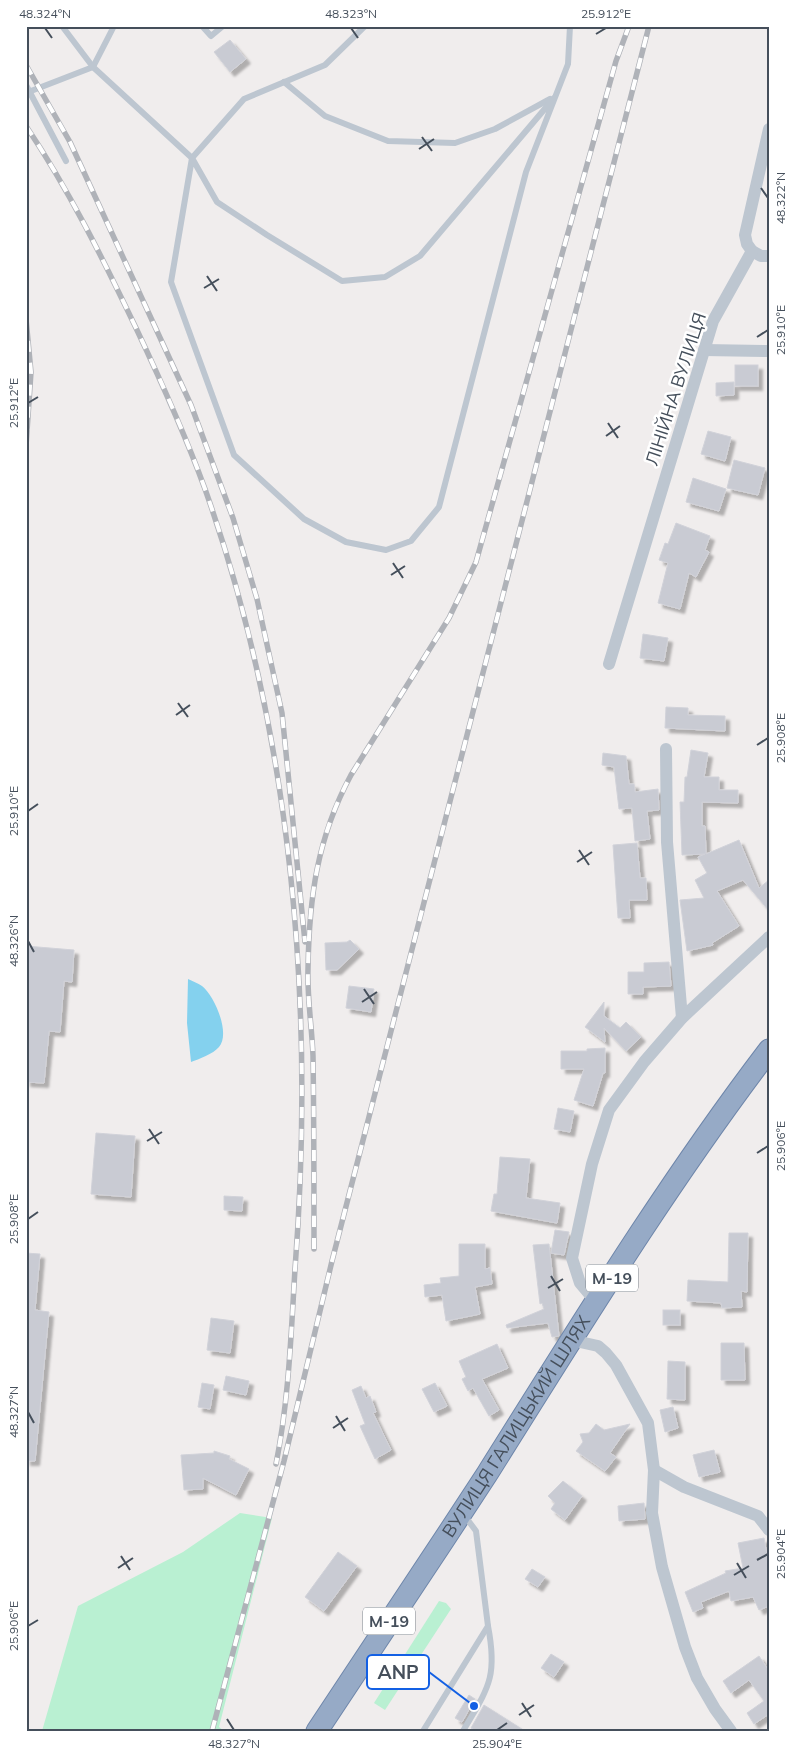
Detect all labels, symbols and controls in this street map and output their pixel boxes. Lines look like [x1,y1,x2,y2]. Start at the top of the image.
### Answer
text: 48.324°N [19,6,71,21]
text: 48.323°N [325,6,377,21]
text: 25.912°E [581,6,631,21]
text: 48.322°N [773,172,788,224]
text: 25.910°E [773,305,788,355]
street label: ЛІНІЙНА ВУЛИЦЯ [640,309,711,468]
text: 25.912°E [6,378,21,428]
text: 25.908°E [773,713,788,763]
text: 25.910°E [6,786,21,836]
text: 48.326°N [6,915,21,967]
text: 25.906°E [773,1121,788,1171]
text: 25.908°E [6,1194,21,1244]
road number: М-19 [586,1264,638,1292]
street label: ВУЛИЦЯ ГАЛИЦЬКИЙ ШЛЯХ [437,1311,595,1541]
text: 48.327°N [6,1386,21,1438]
text: 25.904°E [773,1529,788,1579]
text: 25.906°E [6,1601,21,1651]
road number: М-19 [363,1608,415,1634]
callout: ANP [367,1655,429,1689]
text: ANP [377,1660,419,1684]
text: 48.327°N [208,1736,260,1751]
text: 25.904°E [472,1736,522,1751]

